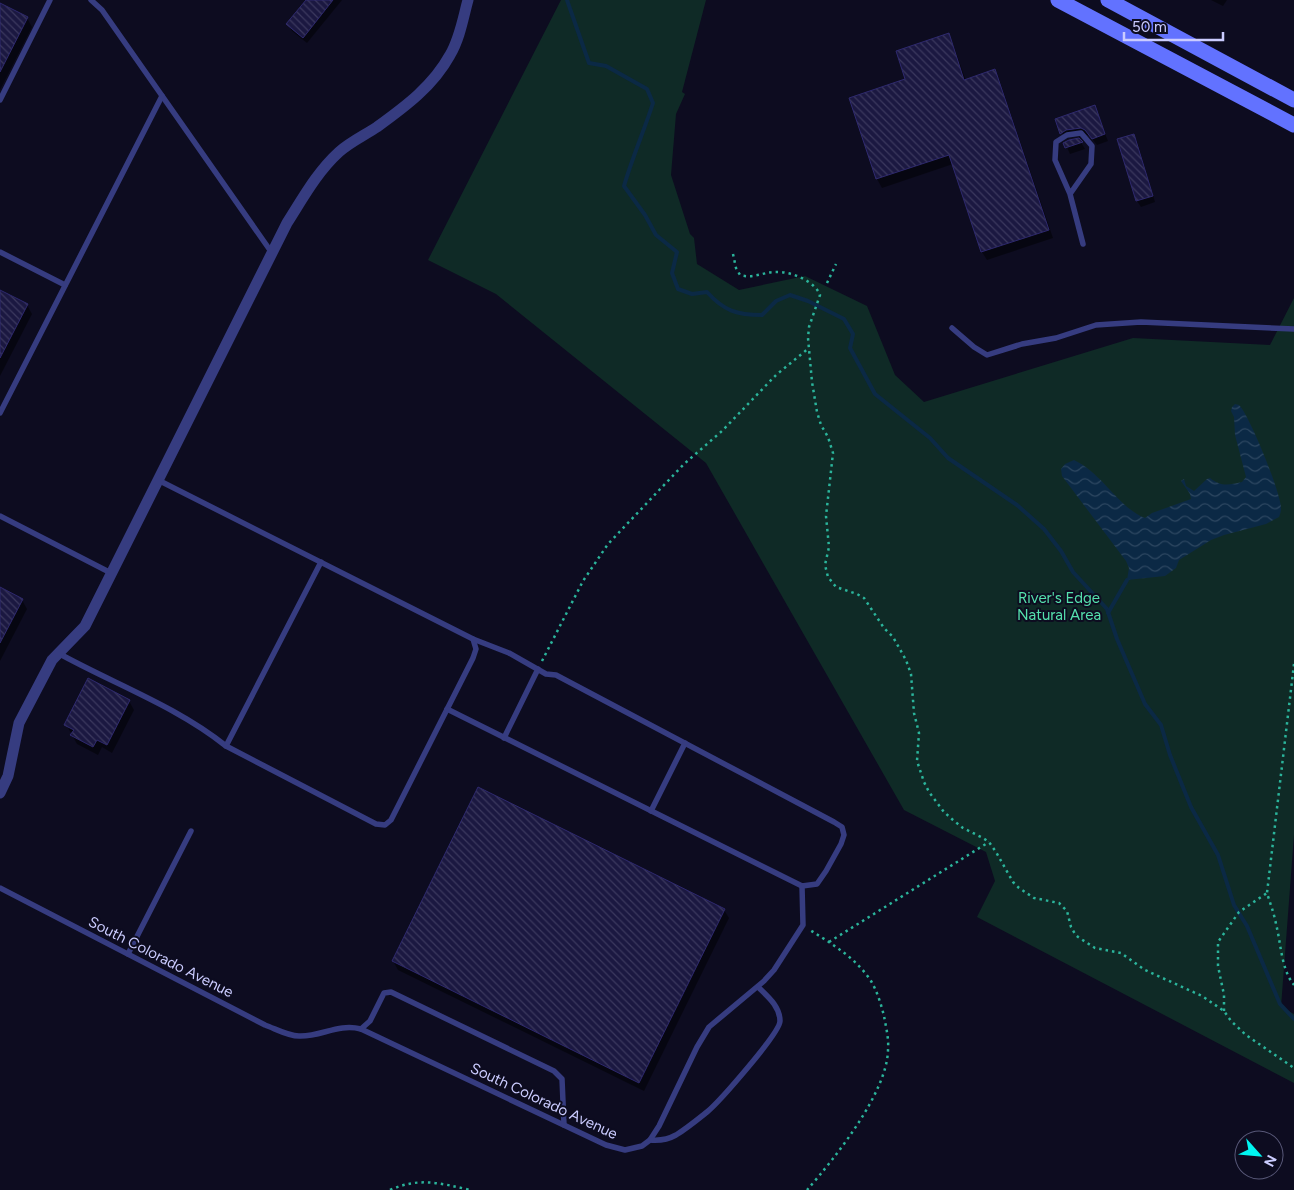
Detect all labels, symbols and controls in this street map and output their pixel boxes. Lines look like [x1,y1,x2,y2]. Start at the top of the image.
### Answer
scale bar [1124,10,1223,42]
text: 50 m [1132,18,1167,36]
park label: River's Edge Natural Area [1017,589,1101,624]
street label: South Colorado Avenue [86,913,236,1001]
street label: South Colorado Avenue [468,1059,620,1143]
north arrow [1234,1130,1284,1180]
text: N [1260,1152,1280,1169]

